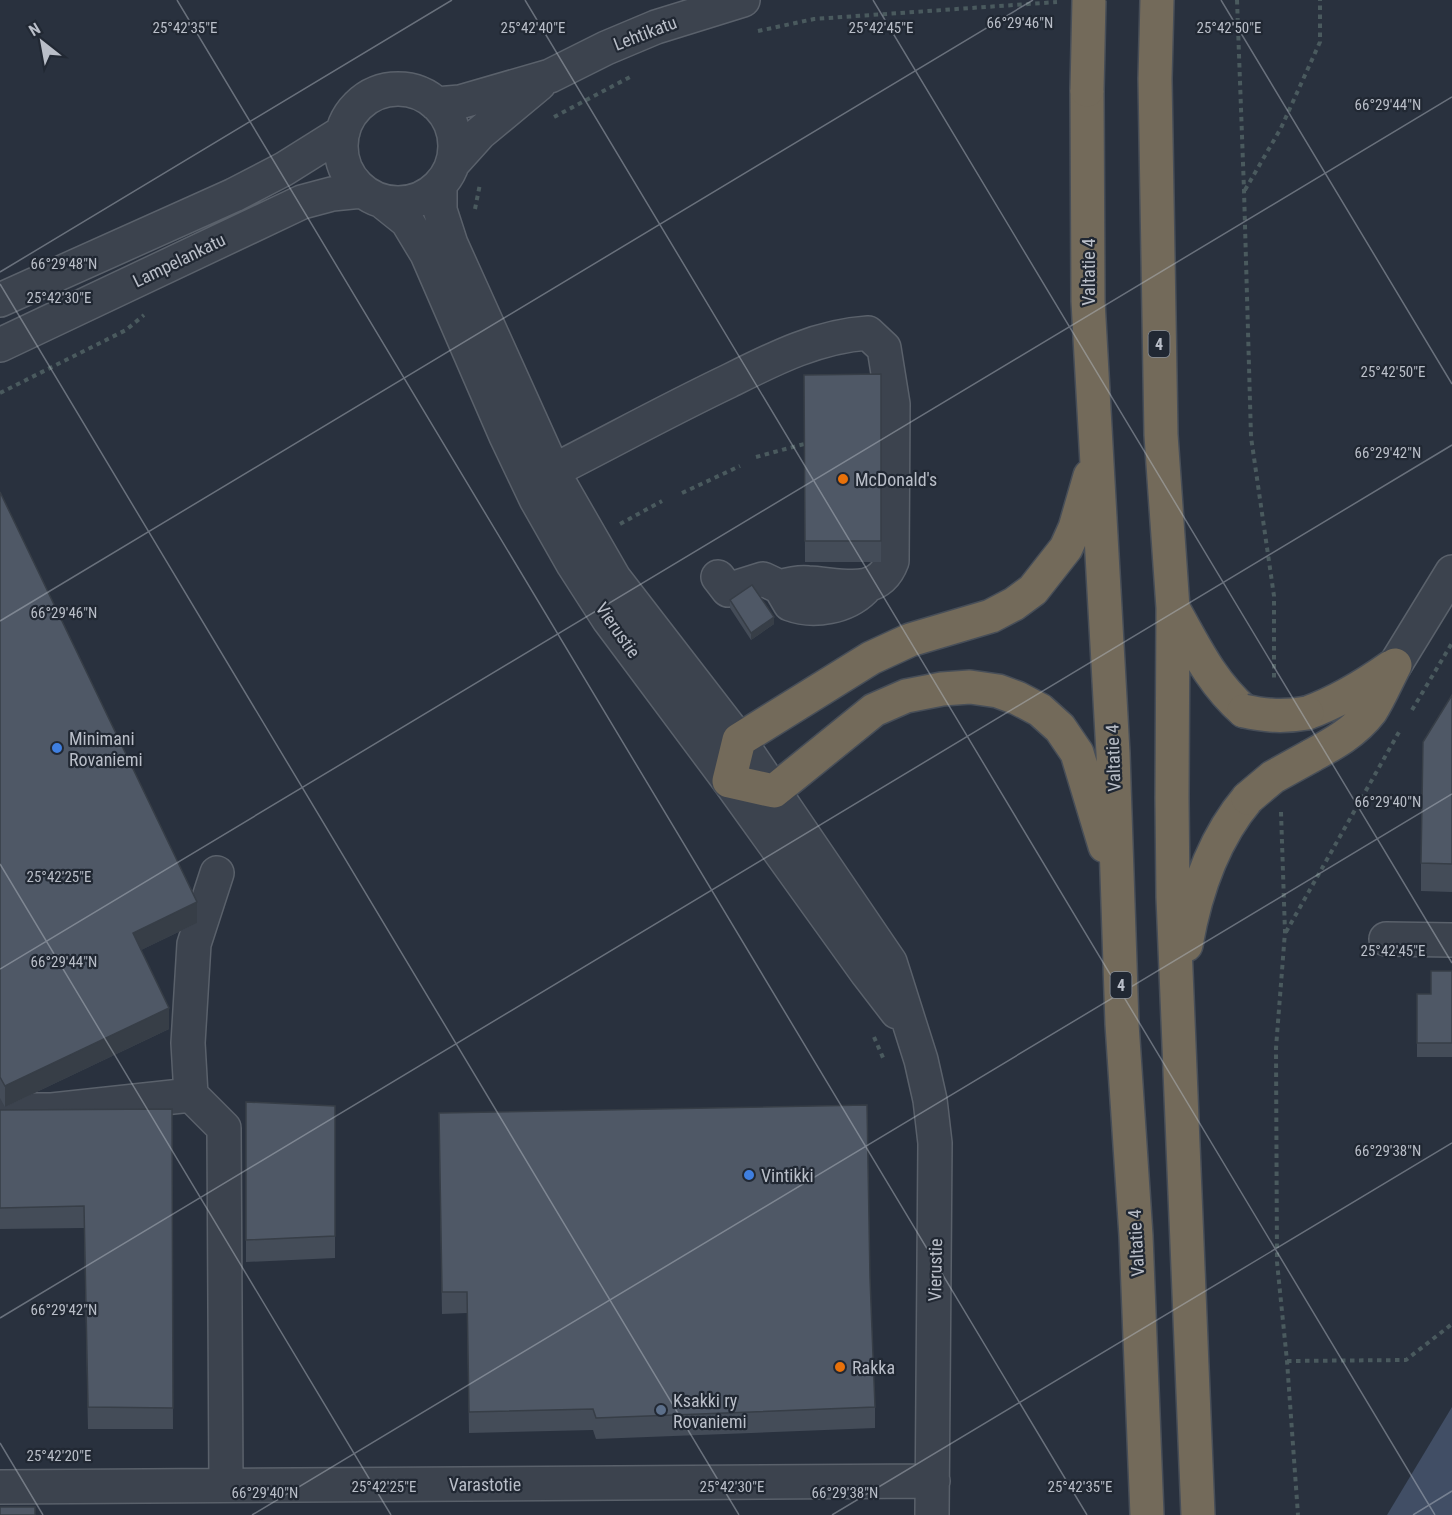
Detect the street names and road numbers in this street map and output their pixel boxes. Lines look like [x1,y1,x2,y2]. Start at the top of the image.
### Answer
street label: Lehtikatu [610,11,680,55]
street label: Lampelankatu [129,229,229,291]
street label: Valtatie 4 [1078,238,1099,306]
road number: 4 [1148,331,1170,357]
street label: Vierustie [591,598,645,662]
street label: Valtatie 4 [1101,724,1125,792]
road number: 4 [1110,972,1132,998]
street label: Valtatie 4 [1124,1209,1148,1277]
street label: Vierustie [924,1238,946,1302]
street label: Varastotie [449,1474,521,1495]

